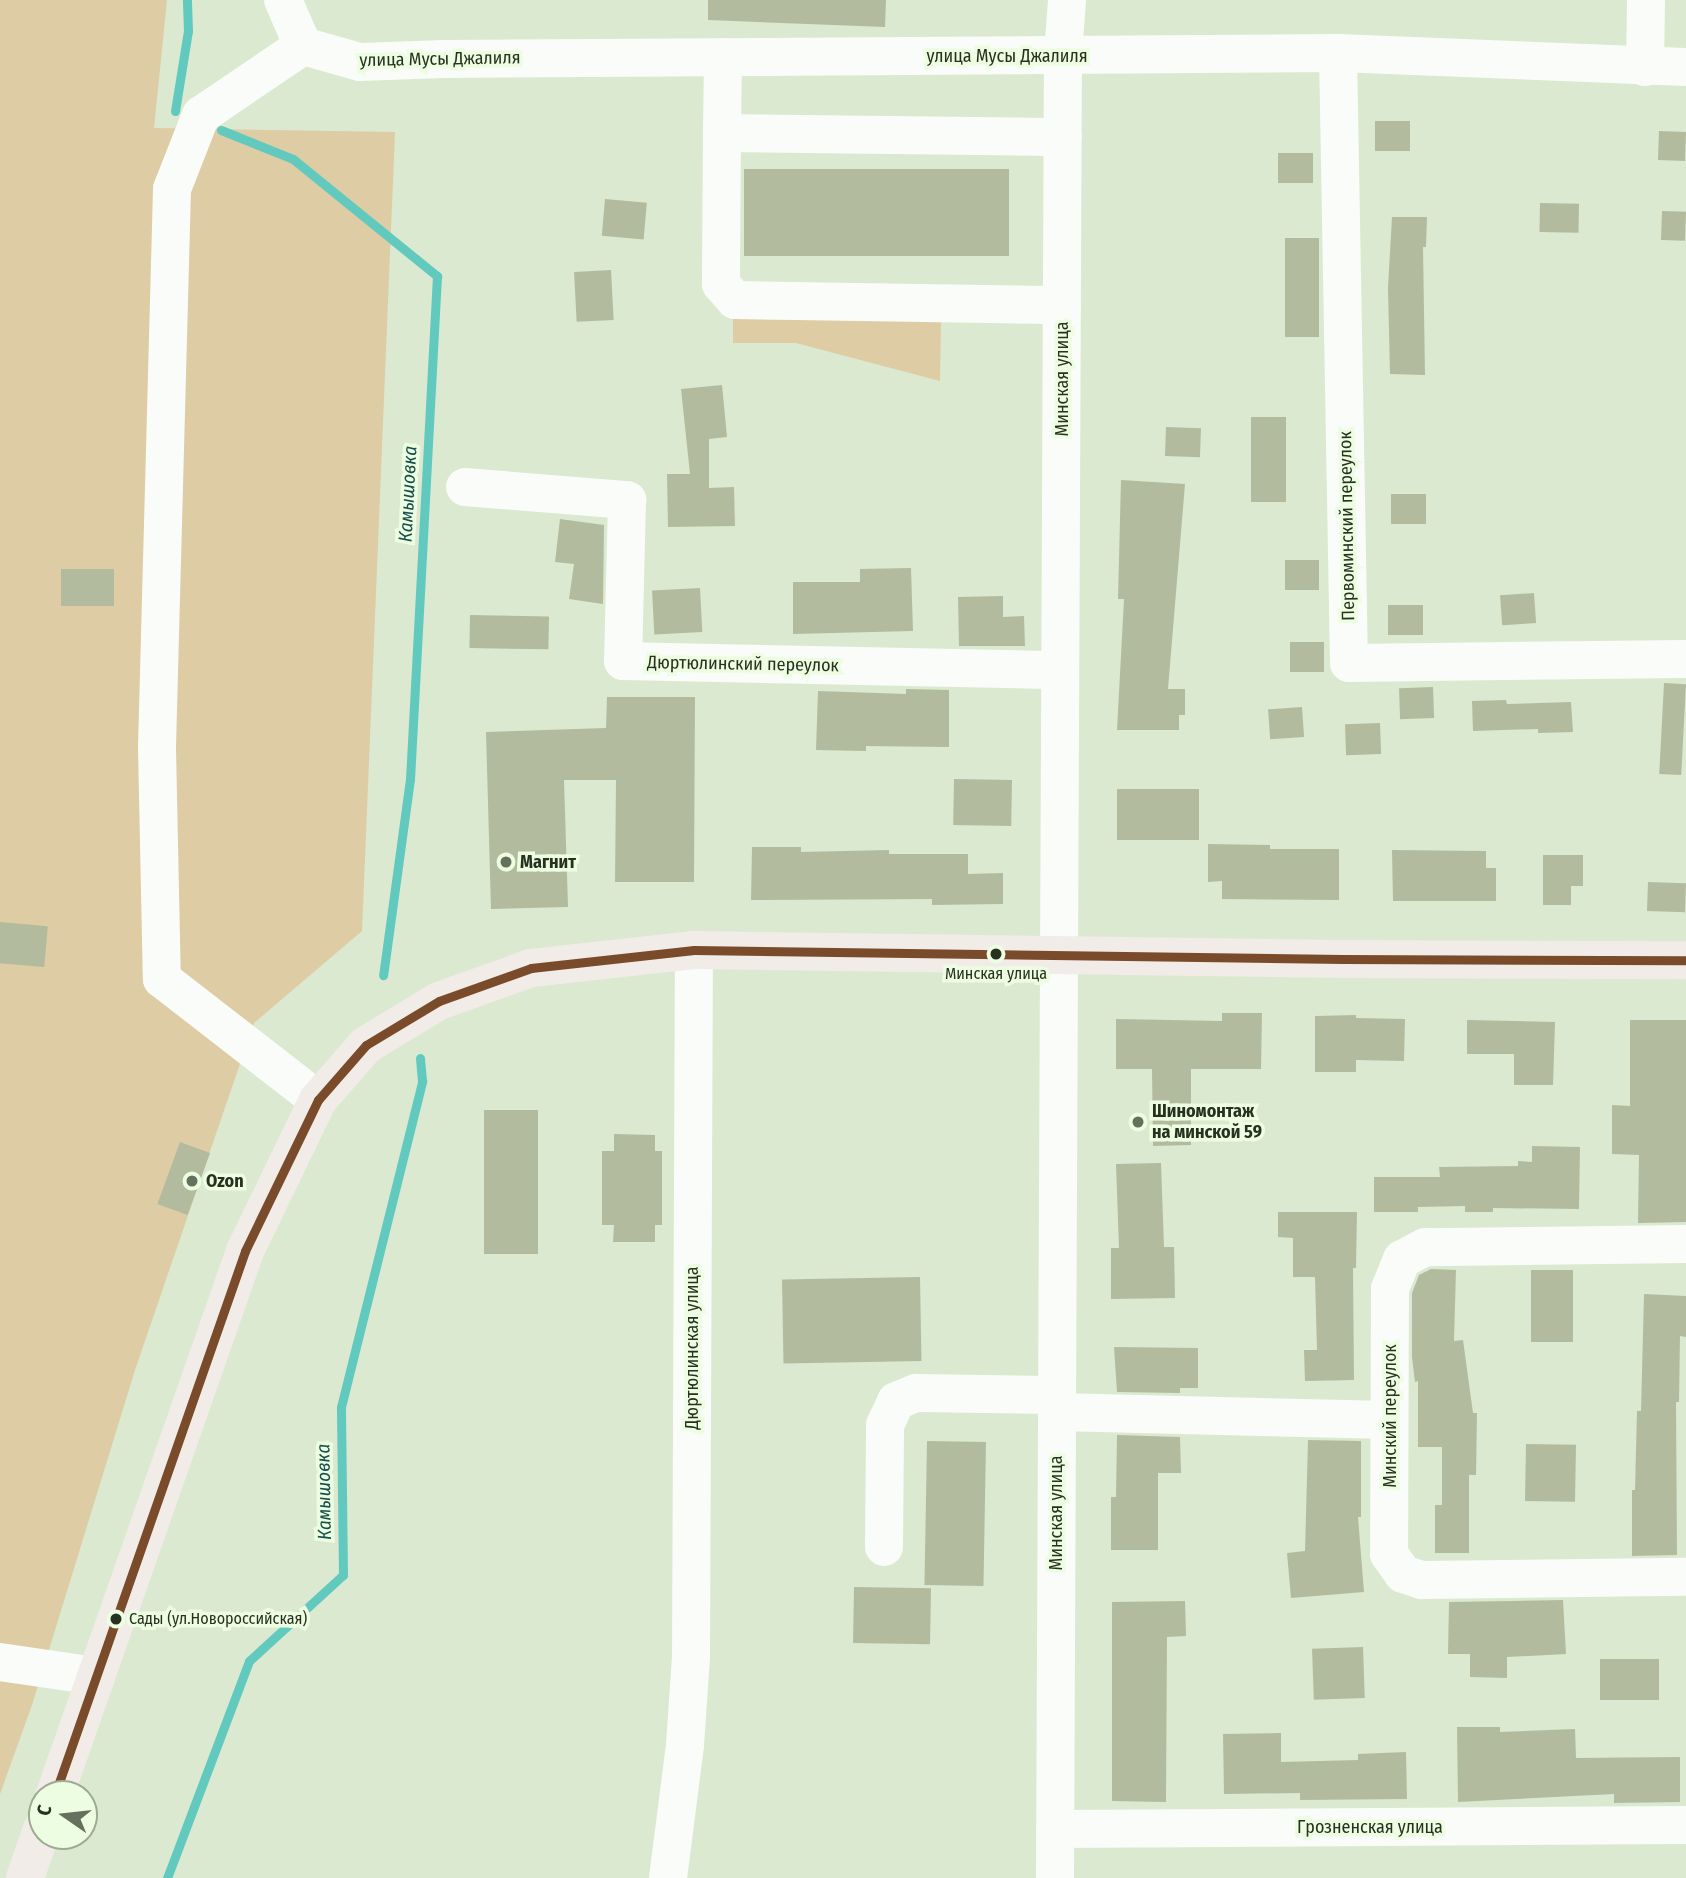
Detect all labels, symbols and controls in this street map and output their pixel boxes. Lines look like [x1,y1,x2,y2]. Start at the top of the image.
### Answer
street label: улица Мусы Джалиля [926,45,1088,67]
street label: улица Мусы Джалиля [359,47,521,71]
street label: Минская улица [1051,321,1073,437]
street label: Первоминский переулок [1335,431,1359,621]
water label: Камышовка [394,445,422,543]
street label: Дюртюлинский переулок [647,652,839,676]
place label: Магнит [520,851,576,873]
marker: Магнит [498,854,514,870]
marker: Минская улица [989,947,1003,961]
place label: Минская улица [945,964,1047,984]
place label: Шиномонтаж на минской 59 [1152,1101,1262,1144]
marker: Шиномонтаж на минской 59 [1130,1114,1146,1130]
place label: Ozon [206,1170,244,1192]
marker: Ozon [184,1173,200,1189]
street label: Дюртюлинская улица [681,1266,703,1430]
street label: Минский переулок [1379,1344,1401,1488]
water label: Камышовка [312,1444,336,1540]
street label: Минская улица [1045,1455,1067,1571]
place label: Сады (ул.Новороссийская) [129,1609,307,1629]
marker: Сады (ул.Новороссийская) [109,1612,123,1626]
north arrow [28,1780,98,1850]
text: С [32,1803,56,1818]
street label: Грозненская улица [1297,1816,1443,1838]

